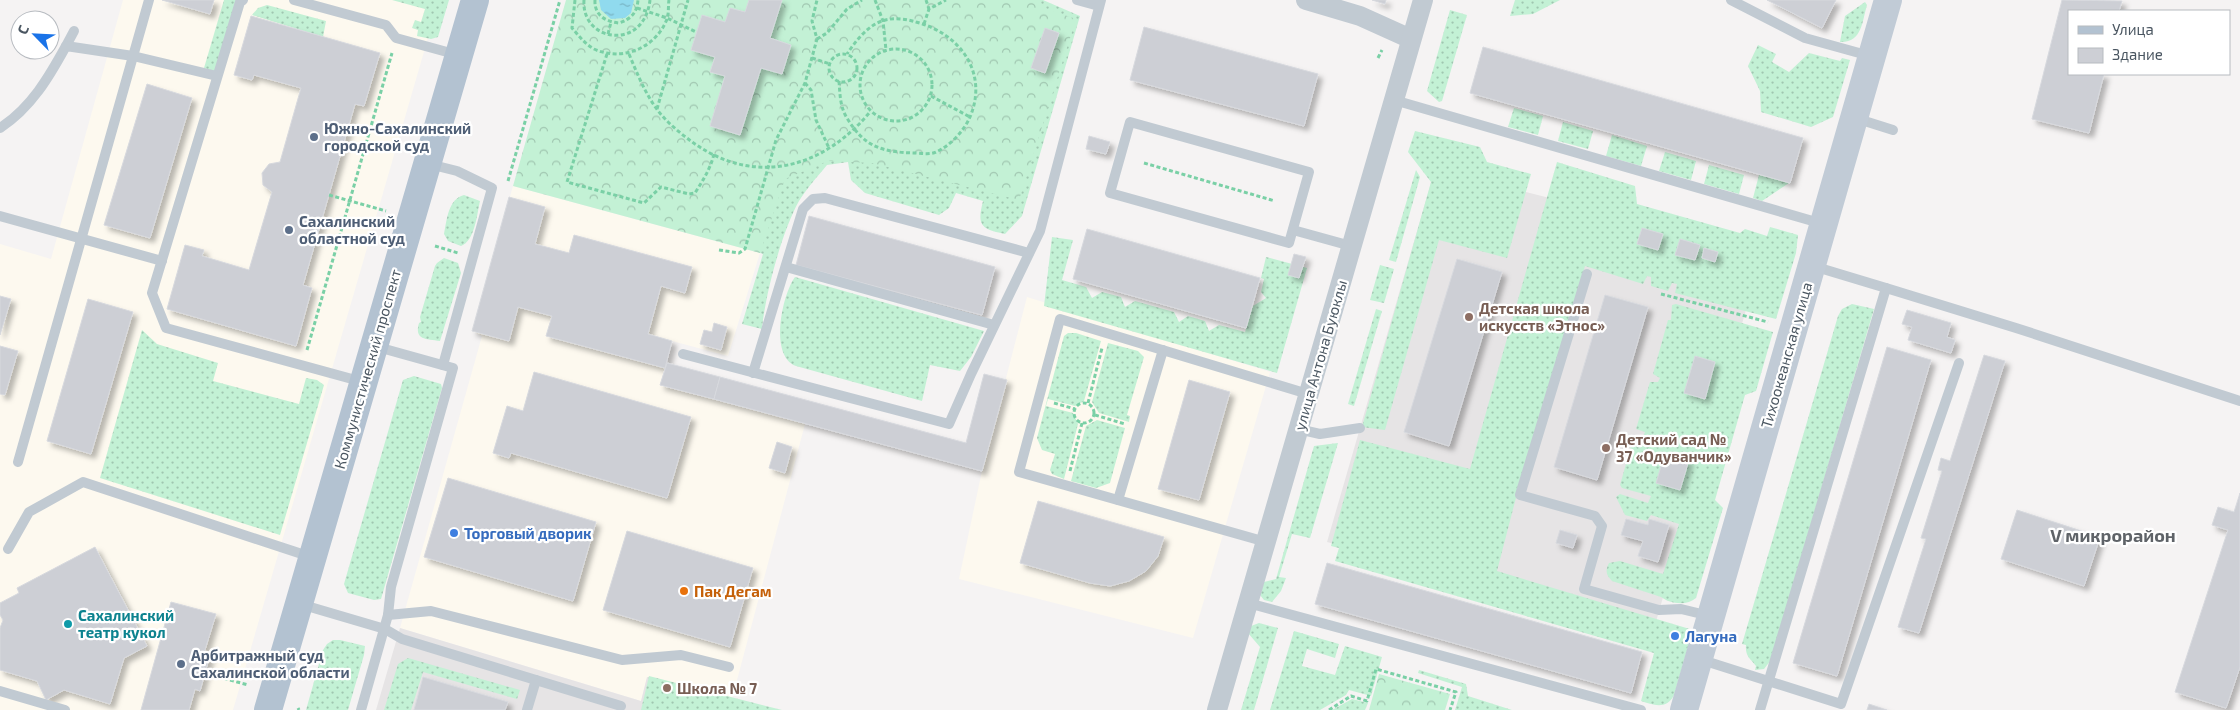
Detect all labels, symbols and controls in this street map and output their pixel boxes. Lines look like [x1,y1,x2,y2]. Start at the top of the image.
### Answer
north arrow [10,10,60,60]
legend [2068,10,2230,75]
text: Улица [2112,20,2154,38]
text: С [13,22,32,37]
text: Здание [2112,45,2163,63]
place label: Южно-Сахалинский городской суд [324,119,471,154]
marker: Южно-Сахалинский городской суд [308,131,320,143]
place label: Сахалинский областной суд [299,212,405,247]
marker: Сахалинский областной суд [283,224,295,236]
street label: Коммунистический проспект [330,267,405,471]
street label: улица Антона Буюклы [1290,278,1351,433]
street label: Тихоокеанская улица [1757,280,1816,430]
place label: Детская школа искусств «Этнос» [1479,299,1605,334]
marker: Детская школа искусств «Этнос» [1463,311,1475,323]
place label: Детский сад № 37 «Одуванчик» [1616,430,1732,465]
marker: Детский сад № 37 «Одуванчик» [1600,442,1612,454]
place label: Торговый дворик [464,524,592,542]
district label: V микрорайон [2050,524,2176,546]
marker: Торговый дворик [448,527,460,539]
place label: Пак Дегам [694,582,772,600]
marker: Пак Дегам [678,585,690,597]
place label: Сахалинский театр кукол [78,606,174,641]
marker: Сахалинский театр кукол [62,618,74,630]
place label: Лагуна [1685,627,1737,645]
marker: Лагуна [1669,630,1681,642]
place label: Арбитражный суд Сахалинской области [191,646,350,681]
marker: Арбитражный суд Сахалинской области [175,658,187,670]
place label: Школа № 7 [677,679,757,697]
marker: Школа № 7 [661,682,673,694]

